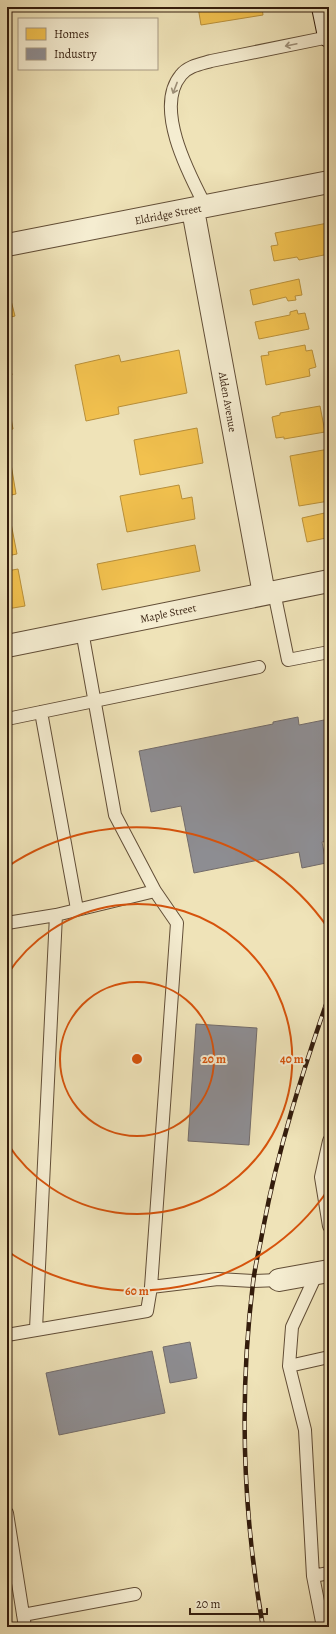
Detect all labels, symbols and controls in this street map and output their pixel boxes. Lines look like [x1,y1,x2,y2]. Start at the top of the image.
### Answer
legend [18,18,158,70]
text: Homes [54,26,89,42]
one-way arrow [285,41,298,49]
text: Industry [54,46,97,62]
one-way arrow [170,81,178,93]
street label: Eldridge Street [133,201,203,228]
street label: Alden Avenue [215,370,240,433]
street label: Maple Street [139,600,198,627]
text: 20 m [202,1051,226,1067]
text: 40 m [280,1051,304,1067]
centre of rings [130,1052,144,1066]
text: 60 m [125,1283,149,1299]
scale bar [190,1590,267,1616]
text: 20 m [196,1596,220,1612]

